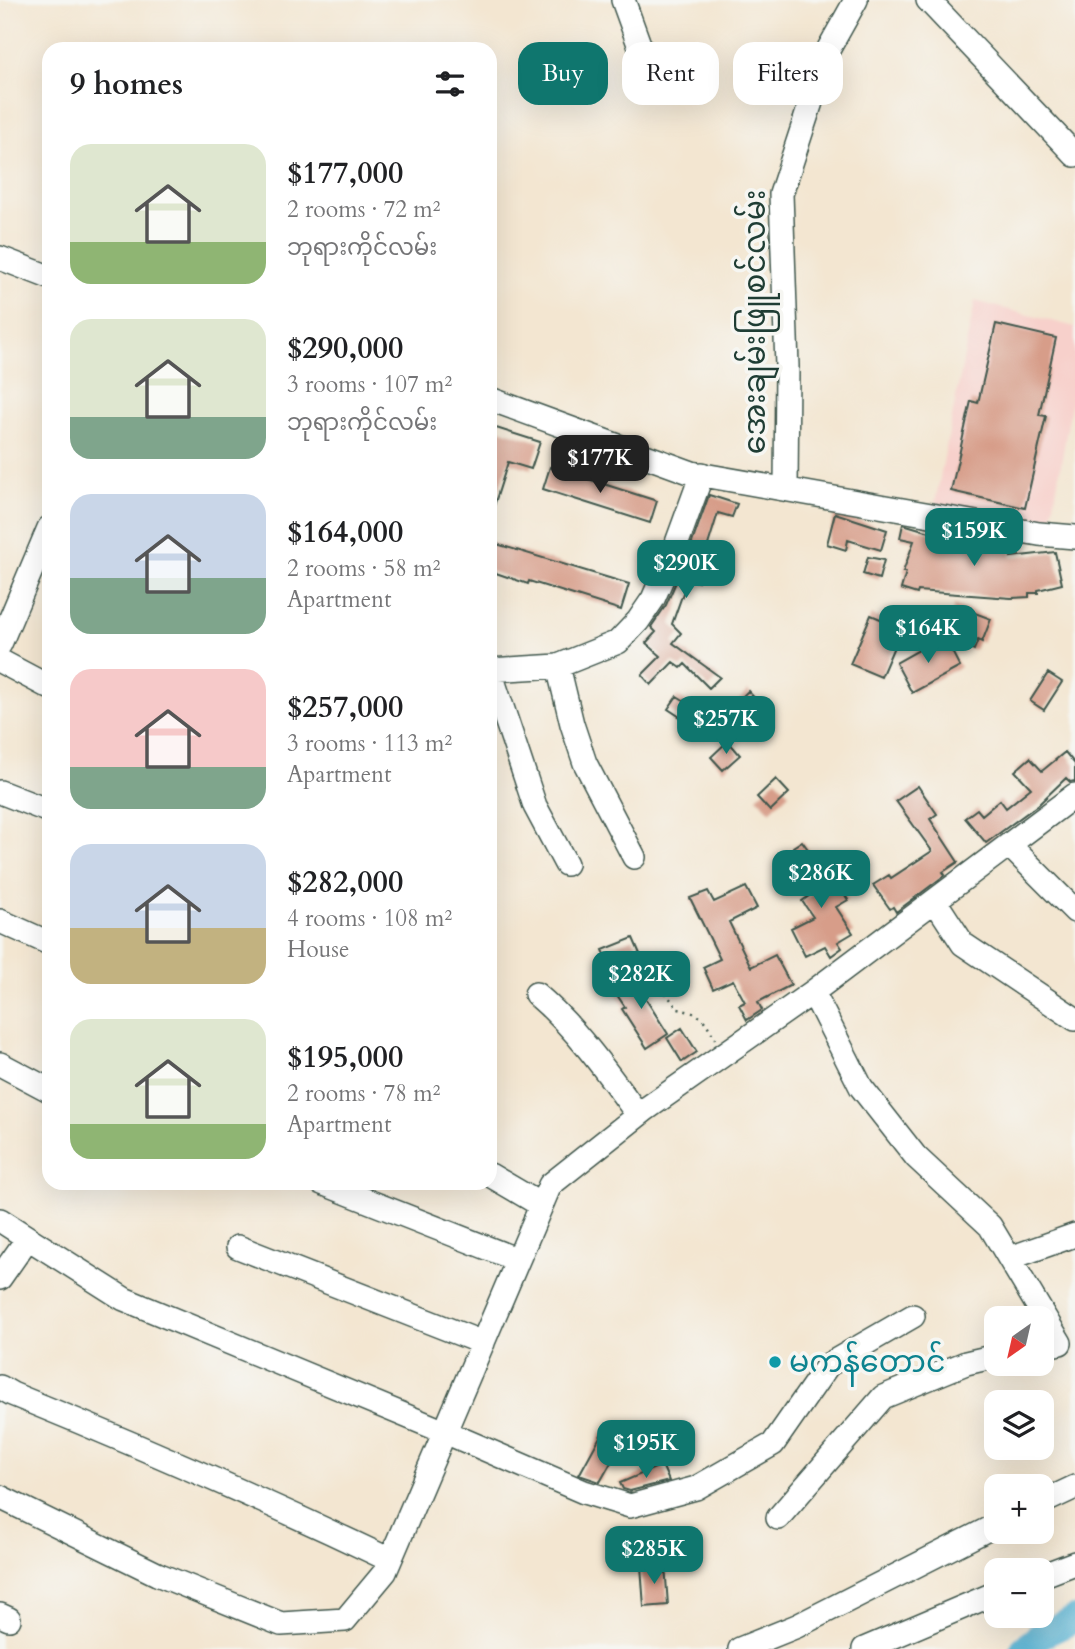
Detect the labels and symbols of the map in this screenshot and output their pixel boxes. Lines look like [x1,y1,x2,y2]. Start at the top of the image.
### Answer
street label: အေးချမ်းဖြူစင်လမ်း [733,190,780,454]
pin: $177K [551,435,649,495]
pin: $159K [925,508,1023,568]
pin: $290K [637,540,735,600]
pin: $164K [879,606,977,665]
pin: $257K [677,696,775,756]
pin: $286K [772,850,870,910]
pin: $282K [592,951,690,1011]
north arrow [984,1306,1054,1376]
place label: မကန်တောင် [789,1340,946,1387]
marker: မကန်တောင် [767,1354,783,1370]
pin: $195K [597,1420,695,1480]
pin: $285K [605,1526,703,1586]

